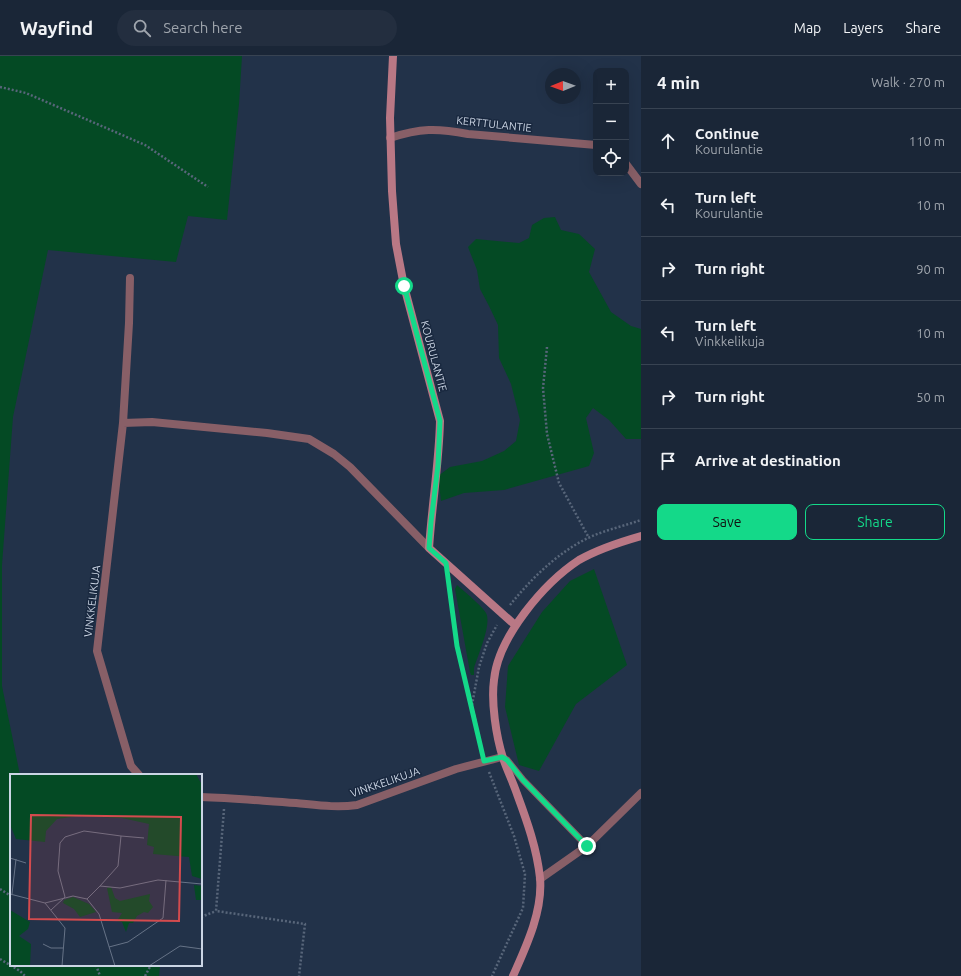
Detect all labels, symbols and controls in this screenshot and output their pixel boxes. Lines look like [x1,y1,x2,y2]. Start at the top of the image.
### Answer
search box [117,10,397,46]
text: Wayfind [20,17,93,39]
icon: search [131,17,153,39]
text: Search here [163,19,242,36]
text: Map [794,20,821,36]
text: Layers [843,20,883,36]
text: Share [905,20,941,36]
north arrow [545,68,581,104]
map controls [593,68,629,176]
button: + [593,68,629,104]
text: 4 min [657,73,700,92]
text: Walk · 270 m [871,75,945,89]
button: − [593,104,629,140]
street label: KERTTULANTIE [456,114,532,134]
text: Continue [695,125,759,142]
icon: ahead [657,130,679,152]
text: 110 m [909,134,945,148]
button: locate [593,140,629,176]
text: Kourulantie [695,142,763,156]
text: Turn left [695,189,756,206]
icon: left [657,194,679,216]
text: 10 m [916,198,945,212]
text: Kourulantie [695,206,763,220]
icon: right [657,258,679,280]
text: Turn right [695,260,765,277]
text: 90 m [916,262,945,276]
route start [395,277,413,295]
text: Turn left [695,317,756,334]
street label: KOURULANTIE [419,319,449,393]
icon: left [657,322,679,344]
text: 10 m [916,326,945,340]
text: Vinkkelikuja [695,334,765,348]
icon: right [657,386,679,408]
text: Turn right [695,388,765,405]
text: 50 m [916,390,945,404]
icon: arrive [657,450,679,472]
text: Arrive at destination [695,452,841,469]
button: Save [657,504,797,540]
button: Share [805,504,945,540]
street label: VINKKELIKUJA [82,564,102,638]
street label: VINKKELIKUJA [349,764,422,799]
inset map [10,774,202,966]
route end [578,837,596,855]

